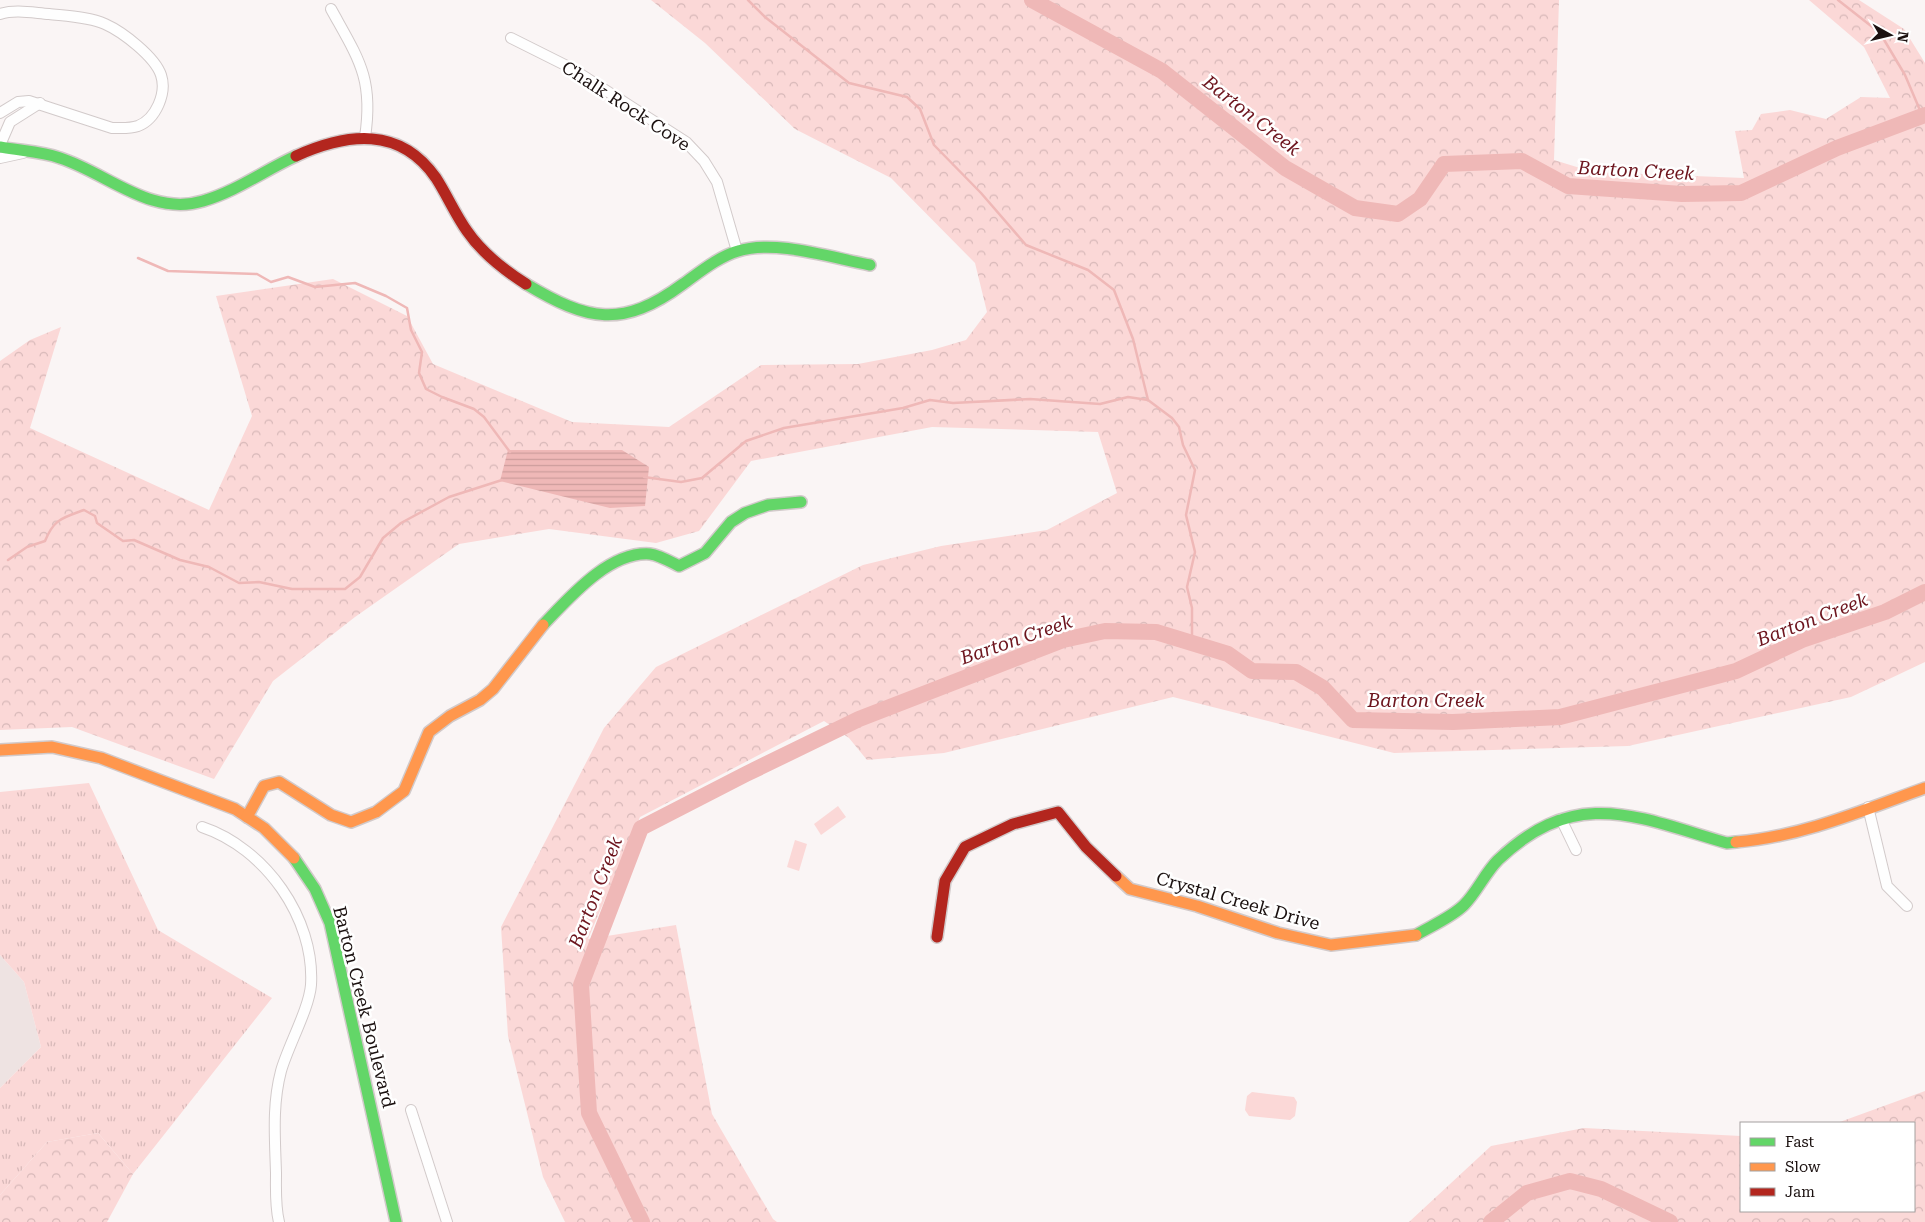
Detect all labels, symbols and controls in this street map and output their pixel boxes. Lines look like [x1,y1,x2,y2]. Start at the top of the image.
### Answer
north arrow [1865,10,1915,60]
text: N [1894,30,1912,43]
street label: Chalk Rock Cove [558,56,694,155]
water label: Barton Creek [1198,70,1305,161]
water label: Barton Creek [1576,156,1696,185]
water label: Barton Creek [1752,587,1872,652]
water label: Barton Creek [956,609,1076,670]
water label: Barton Creek [1366,689,1485,712]
water label: Barton Creek [563,833,627,952]
street label: Crystal Creek Drive [1154,867,1322,934]
street label: Barton Creek Boulevard [329,904,400,1110]
legend [1740,1122,1915,1212]
text: Fast [1785,1133,1815,1151]
text: Slow [1785,1158,1821,1176]
text: Jam [1785,1183,1815,1201]

